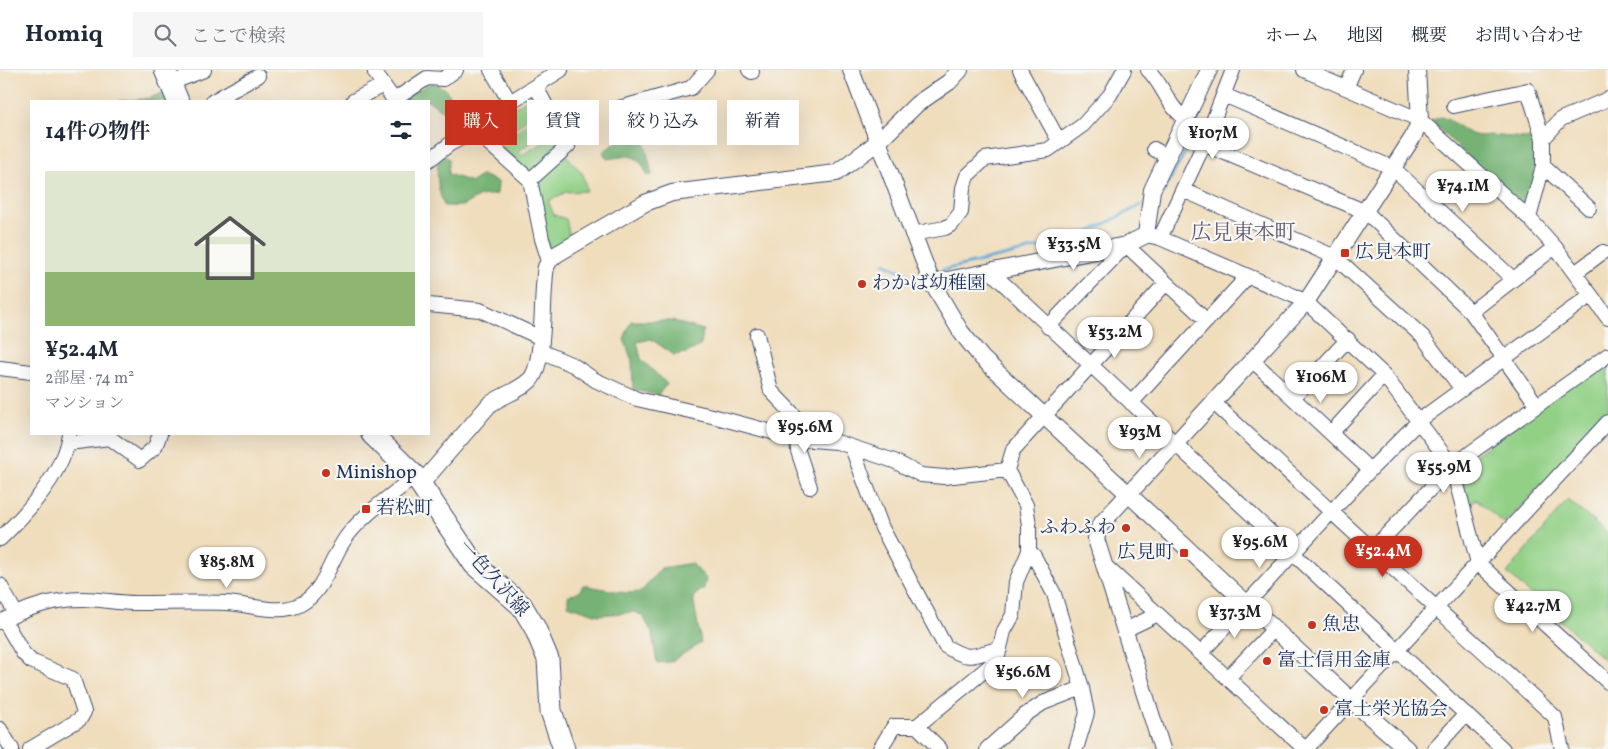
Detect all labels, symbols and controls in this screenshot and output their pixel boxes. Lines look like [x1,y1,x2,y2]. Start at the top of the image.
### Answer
search box [133,12,483,57]
text: Homiq [25,18,103,52]
icon: search [151,21,179,49]
text: ここで検索 [191,24,286,50]
text: ホーム [1265,24,1319,49]
text: 地図 [1347,24,1383,49]
text: 概要 [1411,24,1447,49]
text: お問い合わせ [1475,24,1583,49]
chip: 購入 [445,100,517,145]
chip: 賃貸 [527,100,599,145]
chip: 絞り込み [609,100,717,145]
chip: 新着 [727,100,799,145]
icon: filters [387,116,415,144]
text: 14件の物件 [45,118,150,147]
pin: ¥107M [1178,118,1248,160]
text: ¥107M [1188,123,1238,145]
pin: ¥74.1M [1422,170,1504,213]
text: ¥74.1M [1437,176,1489,198]
icon: home [185,203,275,293]
district label: 広見東本町 [1191,219,1296,248]
pin: ¥33.5M [1033,228,1115,271]
text: ¥33.5M [1047,234,1101,256]
place label: 広見本町 [1355,240,1431,266]
marker: 広見本町 [1339,247,1351,259]
place label: わかば幼稚園 [872,271,986,297]
marker: わかば幼稚園 [856,278,868,290]
pin: ¥53.2M [1074,316,1156,359]
text: ¥53.2M [1088,322,1142,344]
text: ¥52.4M [45,336,118,365]
pin: ¥106M [1286,362,1356,404]
text: ¥106M [1296,367,1346,389]
text: 2部屋 · 74 m² [45,368,134,390]
text: マンション [45,393,124,415]
pin: ¥95.6M [764,412,846,454]
pin: ¥93M [1110,416,1170,459]
text: ¥95.6M [777,417,833,439]
text: ¥93M [1119,422,1161,444]
pin: ¥55.9M [1403,452,1485,494]
text: ¥55.9M [1417,457,1471,479]
place label: Minishop [336,460,417,486]
marker: Minishop [320,467,332,479]
place label: 若松町 [376,496,433,522]
marker: 若松町 [360,503,372,515]
place label: ふわふわ [1040,515,1116,541]
marker: ふわふわ [1120,522,1132,534]
pin: ¥95.6M [1219,526,1301,569]
text: ¥95.6M [1232,532,1288,554]
street label: 一色久沢線 [452,535,534,623]
pin: ¥52.4M [1342,536,1424,578]
place label: 広見町 [1117,540,1174,566]
text: ¥52.4M [1355,541,1411,563]
pin: ¥85.8M [186,546,268,589]
marker: 広見町 [1178,547,1190,559]
text: ¥85.8M [200,552,254,574]
pin: ¥42.7M [1492,590,1574,633]
pin: ¥37.3M [1194,596,1276,639]
text: ¥42.7M [1505,596,1561,618]
text: ¥37.3M [1209,602,1261,624]
place label: 魚忠 [1322,612,1360,638]
marker: 魚忠 [1306,619,1318,631]
place label: 富士信用金庫 [1277,648,1391,674]
marker: 富士信用金庫 [1261,655,1273,667]
pin: ¥56.6M [982,656,1064,699]
text: ¥56.6M [995,662,1051,684]
place label: 富士栄光協会 [1334,697,1448,723]
marker: 富士栄光協会 [1318,704,1330,716]

